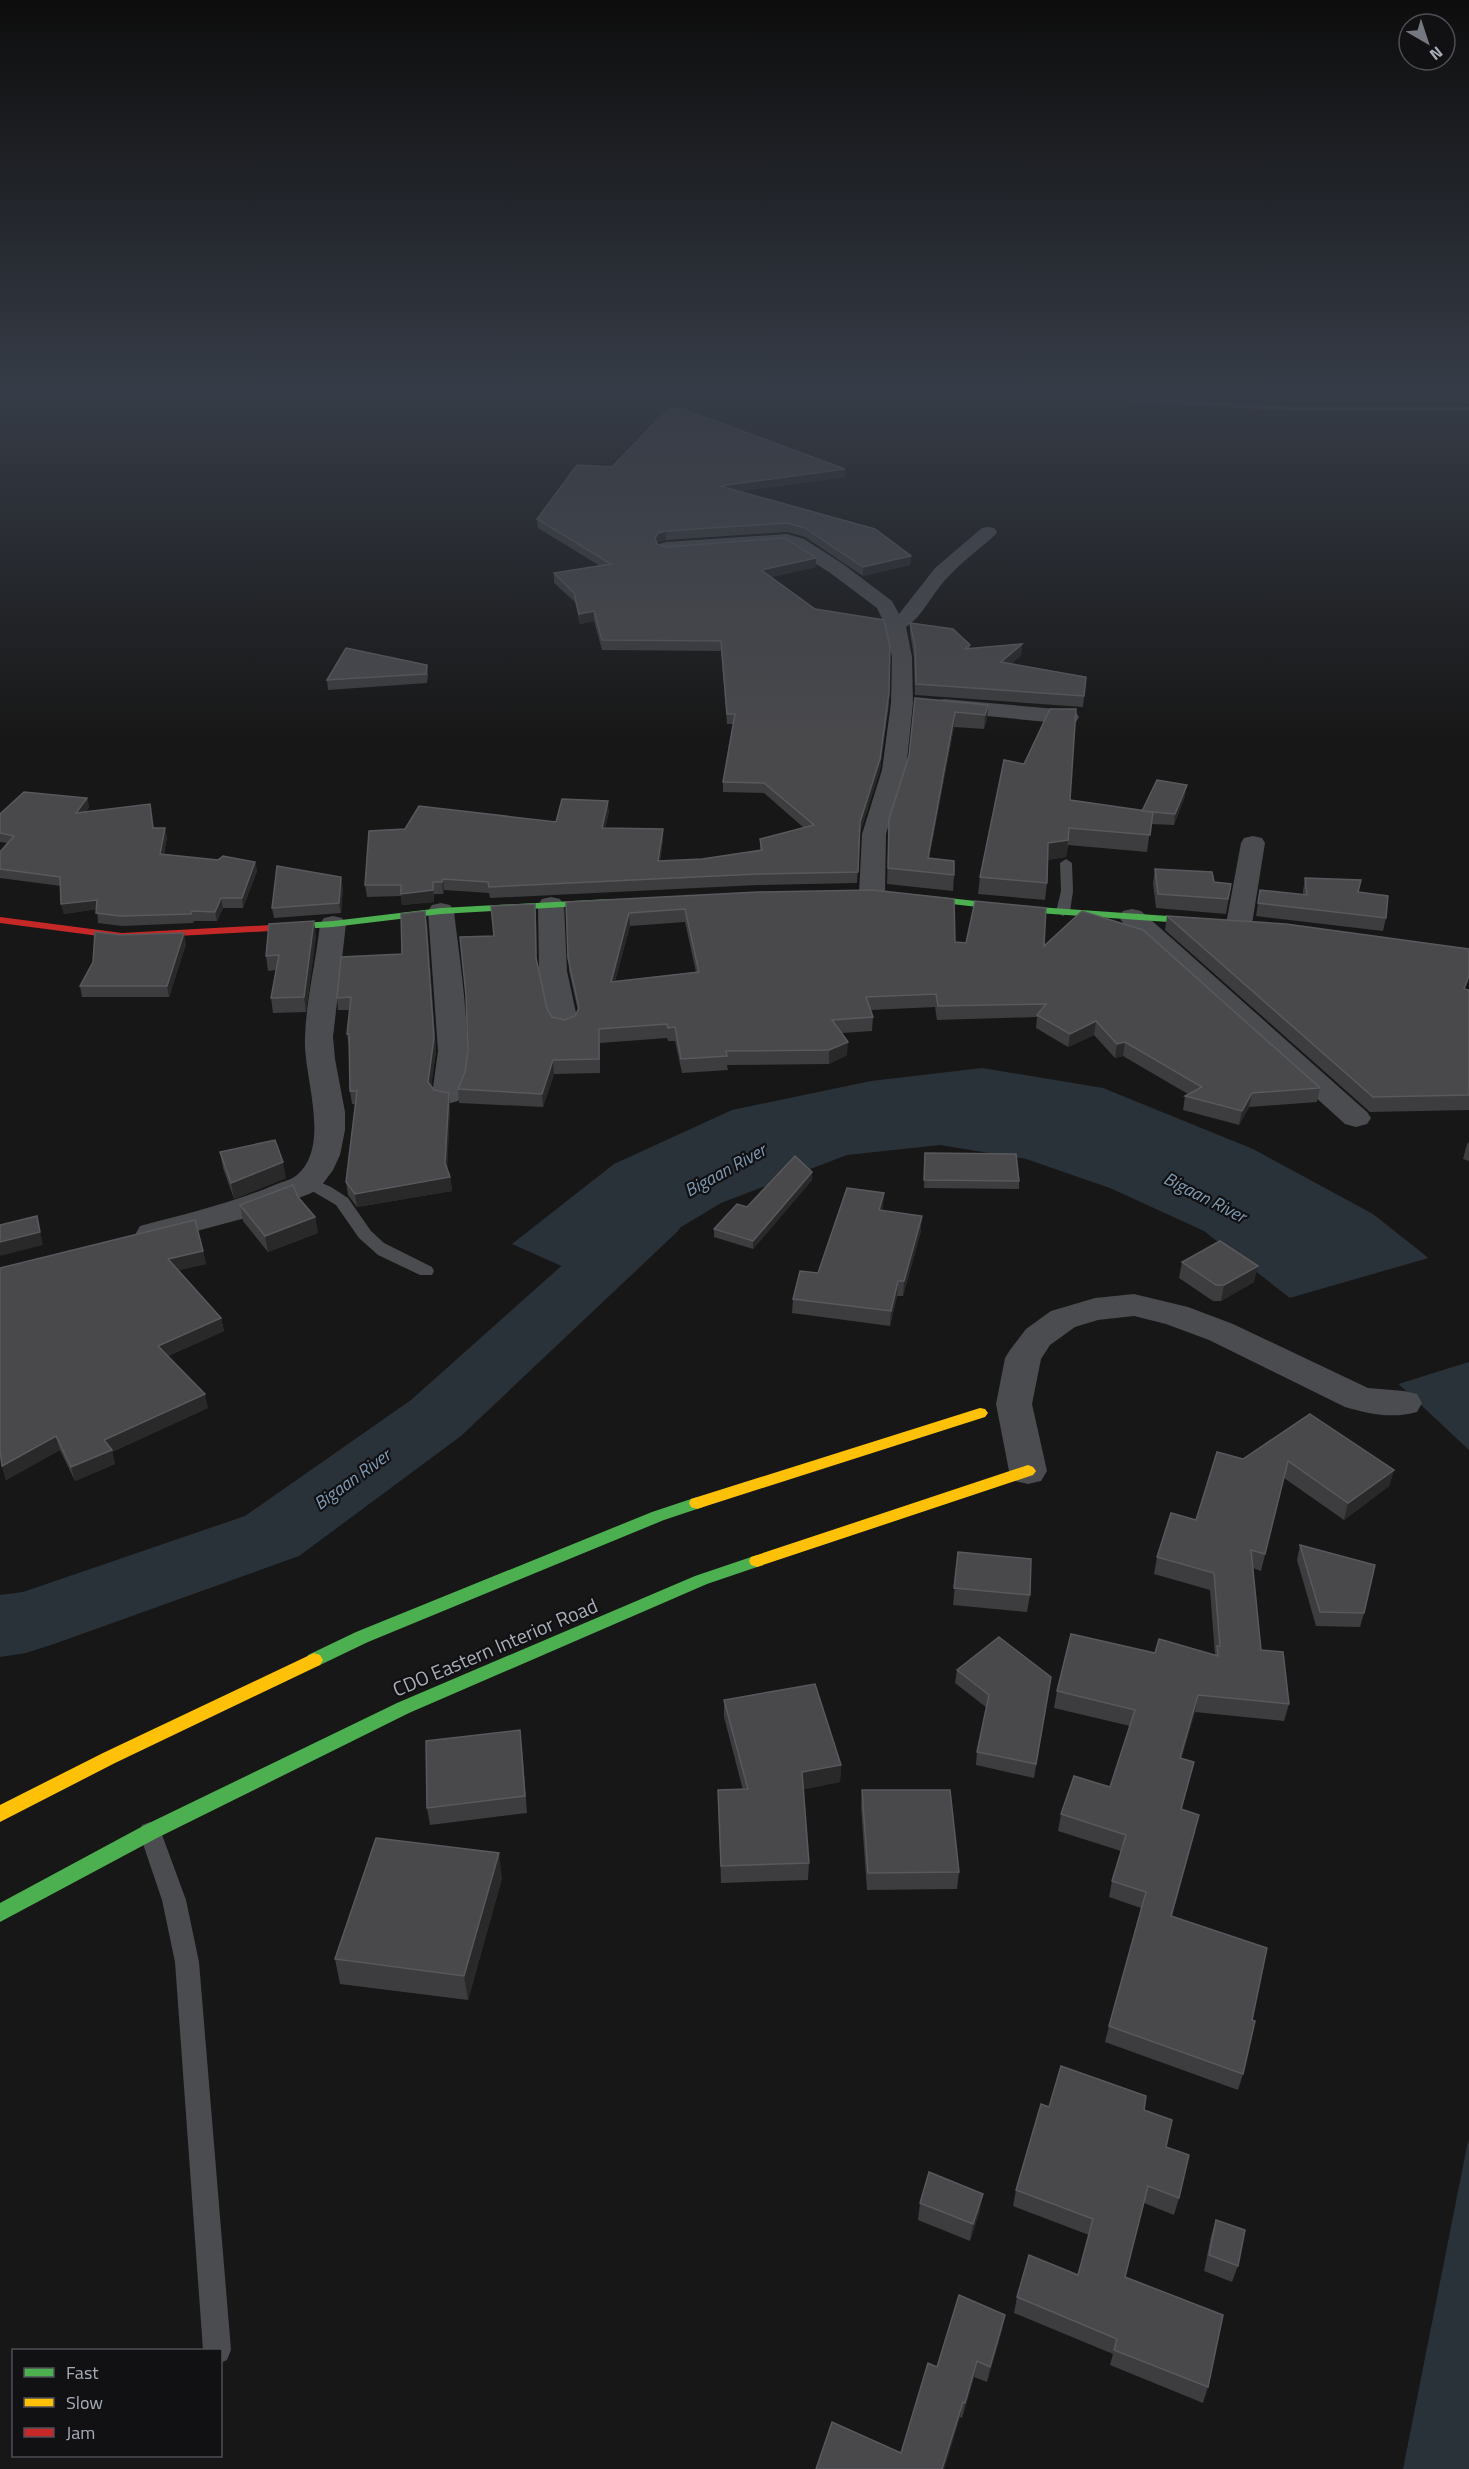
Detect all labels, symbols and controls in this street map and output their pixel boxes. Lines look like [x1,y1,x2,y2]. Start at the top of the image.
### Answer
north arrow [1397,12,1457,72]
text: N [1425,41,1448,66]
water label: Bigaan River [679,1135,773,1203]
water label: Bigaan River [1159,1165,1253,1230]
water label: Bigaan River [308,1440,398,1516]
street label: CDO Eastern Interior Road [388,1590,602,1704]
legend [12,2349,222,2457]
text: Fast [66,2359,99,2386]
text: Slow [66,2389,103,2416]
text: Jam [66,2419,95,2446]

